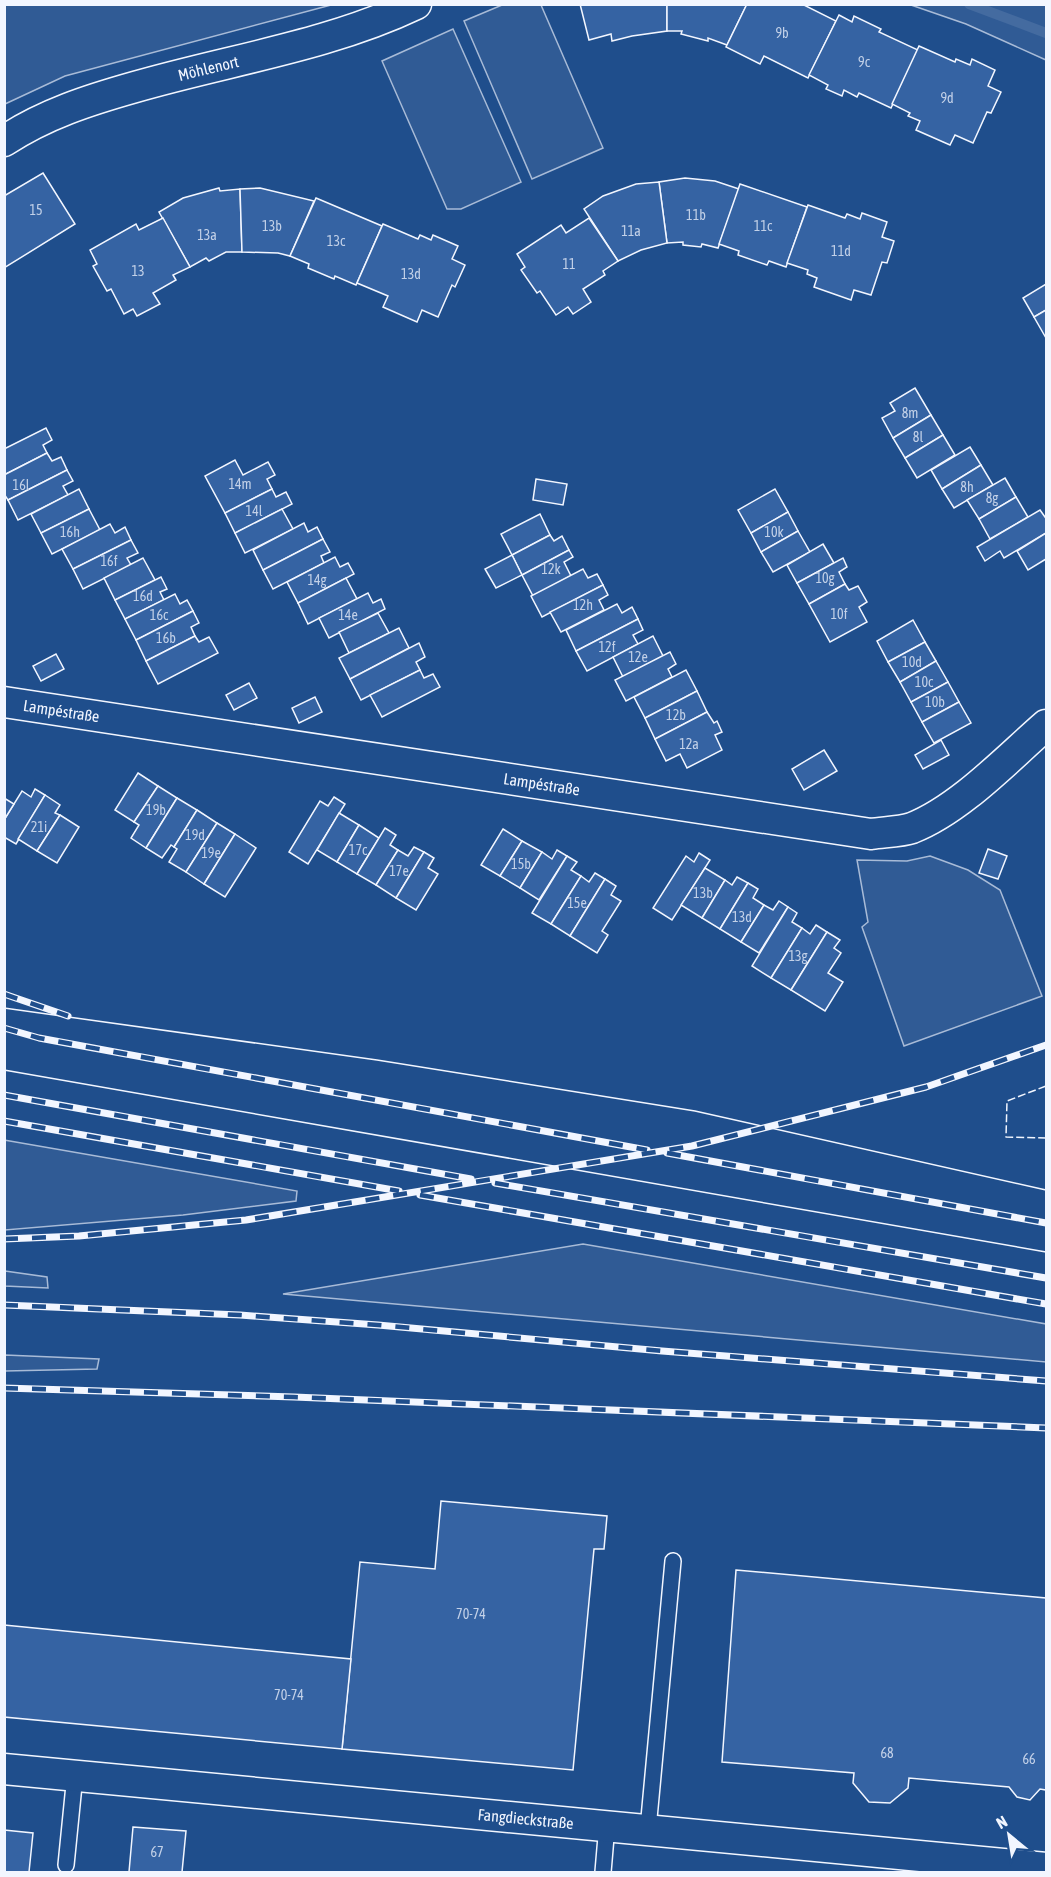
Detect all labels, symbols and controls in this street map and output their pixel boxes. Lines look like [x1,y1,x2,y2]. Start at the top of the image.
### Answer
house number: 9b [775,25,789,41]
street label: Möhlenort [176,52,241,84]
house number: 9c [858,54,871,70]
house number: 9d [940,90,954,106]
house number: 15 [29,202,43,218]
house number: 11b [686,207,706,223]
house number: 13b [262,218,282,234]
house number: 11c [754,218,773,234]
house number: 11a [621,223,641,239]
house number: 13a [197,227,217,243]
house number: 13c [327,233,346,249]
house number: 11d [831,243,851,259]
house number: 11 [562,256,576,272]
house number: 13 [131,263,145,279]
house number: 13d [401,266,421,282]
house number: 8m [902,405,918,421]
house number: 8l [913,429,923,445]
house number: 14m [228,476,252,492]
house number: 16l [13,477,30,493]
house number: 8h [960,479,974,495]
house number: 8g [986,490,998,506]
house number: 14l [246,503,263,519]
house number: 16h [60,524,80,540]
house number: 10k [764,524,784,540]
house number: 16f [100,553,118,569]
house number: 12k [541,561,561,577]
house number: 10g [815,570,835,586]
house number: 14g [307,572,327,588]
house number: 16d [133,588,153,604]
house number: 12h [573,597,593,613]
house number: 10f [830,606,848,622]
house number: 16c [150,607,169,623]
house number: 14e [338,607,358,623]
house number: 16b [156,630,176,646]
house number: 12f [598,639,616,655]
house number: 12e [628,649,648,665]
house number: 10d [902,654,922,670]
house number: 10c [915,674,934,690]
house number: 10b [925,694,945,710]
street label: Lampéstraße [22,696,101,725]
house number: 12b [666,707,686,723]
house number: 12a [679,736,699,752]
street label: Lampéstraße [502,769,581,799]
house number: 19b [146,802,166,818]
house number: 21i [31,819,47,835]
house number: 19d [185,827,205,843]
house number: 17c [349,842,368,858]
house number: 19e [201,845,221,861]
house number: 15b [511,856,531,872]
house number: 17e [389,863,409,879]
house number: 13b [693,885,713,901]
house number: 15e [567,895,587,911]
house number: 13d [732,909,752,925]
house number: 13g [788,948,808,964]
house number: 70-74 [456,1606,486,1622]
house number: 70-74 [274,1687,304,1703]
house number: 68 [880,1745,894,1761]
house number: 66 [1022,1751,1036,1767]
street label: Fangdieckstraße [477,1805,574,1832]
north arrow [979,1805,1039,1865]
text: N [993,1812,1010,1832]
house number: 67 [150,1844,164,1860]

